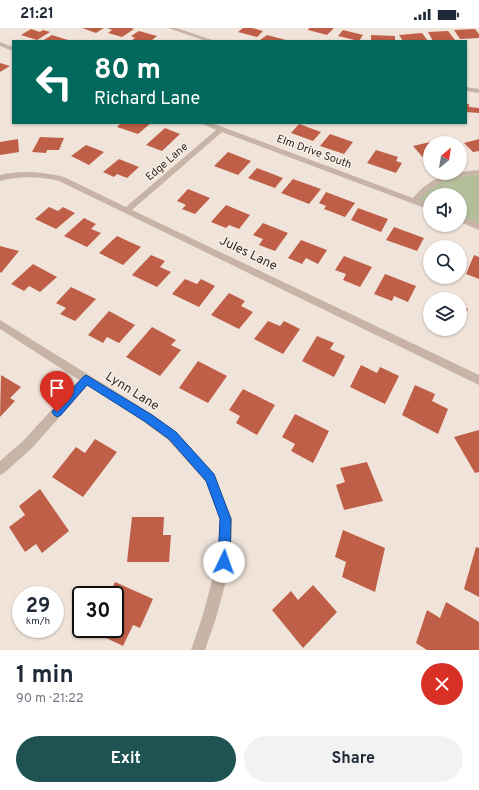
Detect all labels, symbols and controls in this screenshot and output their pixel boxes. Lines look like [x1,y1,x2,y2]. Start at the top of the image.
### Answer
text: 21:21 [20,5,54,24]
text: 80 m [94,53,161,89]
icon: left [28,56,80,108]
text: Richard Lane [94,88,200,111]
street label: Elm Drive South [275,132,353,172]
north arrow [423,136,467,180]
map controls [423,136,467,336]
street label: Edge Lane [143,140,191,184]
button: sound [423,188,467,232]
street label: Jules Lane [216,233,280,275]
button: search [423,240,467,284]
button: layers [423,292,467,336]
street label: Lynn Lane [102,369,162,415]
pin [40,371,74,412]
icon: arrive [46,377,68,399]
position arrow [203,541,245,583]
speed limit sign: 30 [72,586,124,638]
text: 29 [26,594,50,620]
text: km/h [26,615,50,628]
text: 1 min [16,661,74,691]
button: close [421,663,463,705]
text: 90 m · 21:22 [16,691,84,707]
button: Exit [16,736,236,782]
button: Share [244,736,463,782]

